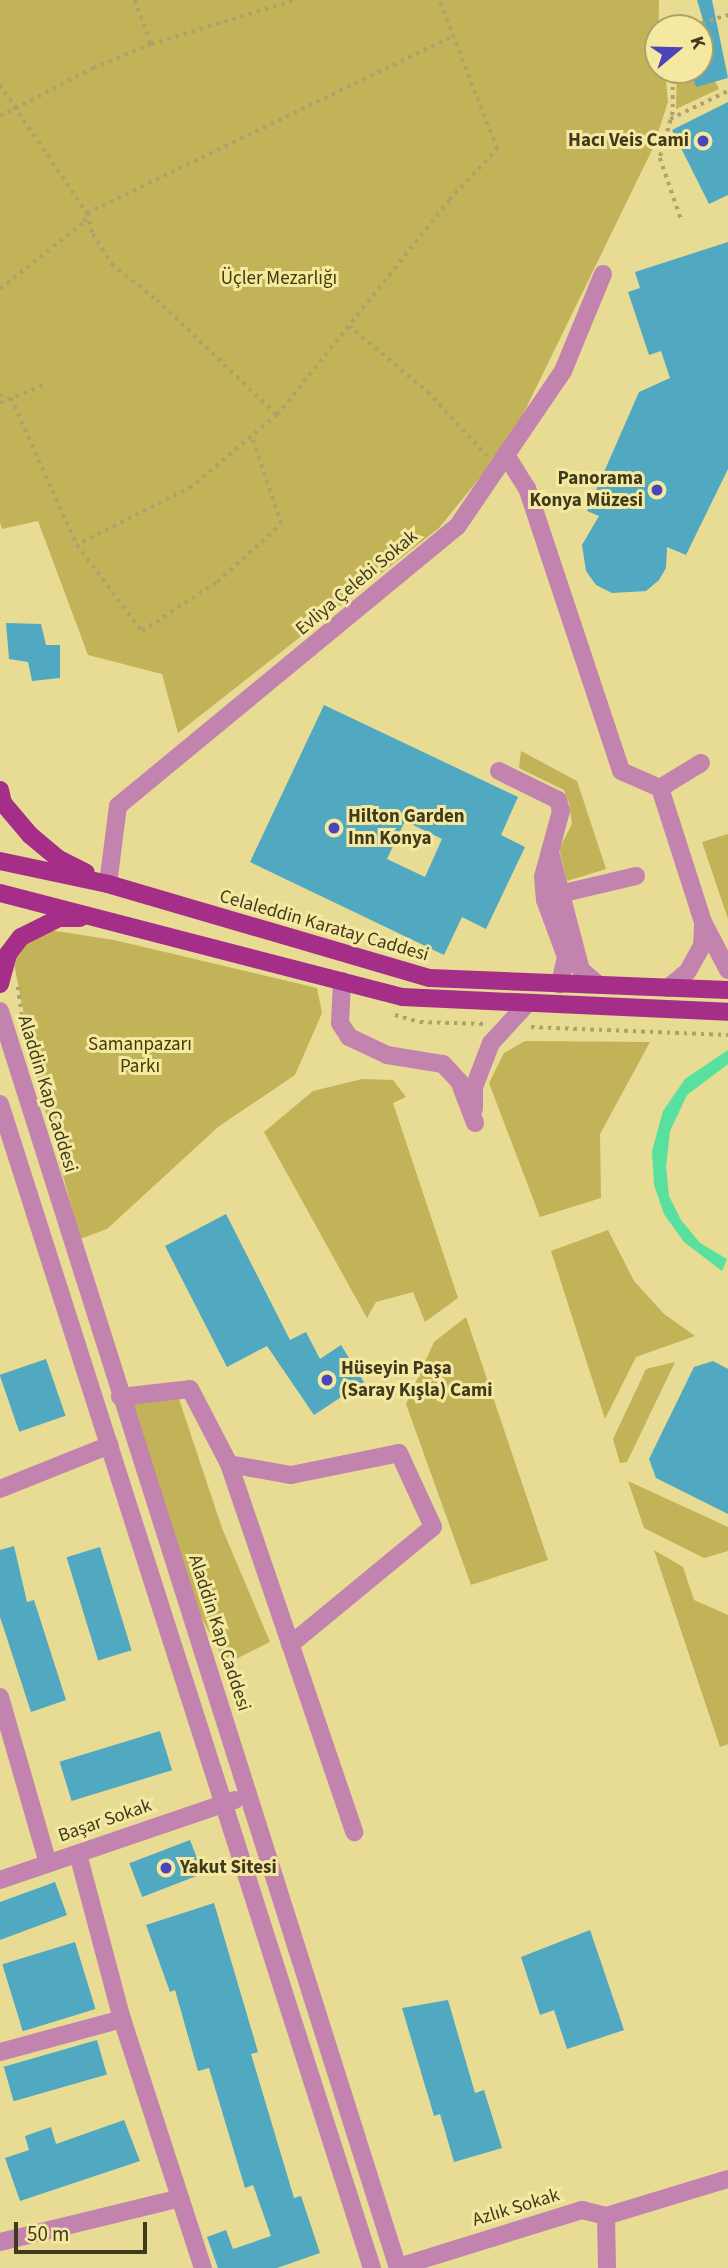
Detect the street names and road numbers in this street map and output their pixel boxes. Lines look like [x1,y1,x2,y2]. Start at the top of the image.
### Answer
street label: Evliya Çelebi Sokak [291,525,423,641]
street label: Celaleddin Karatay Caddesi [217,885,431,967]
street label: Aladdin Kap Caddesi [12,1013,82,1175]
street label: Aladdin Kap Caddesi [183,1552,255,1714]
street label: Başar Sokak [55,1794,155,1848]
street label: Azlık Sokak [470,2184,562,2232]

